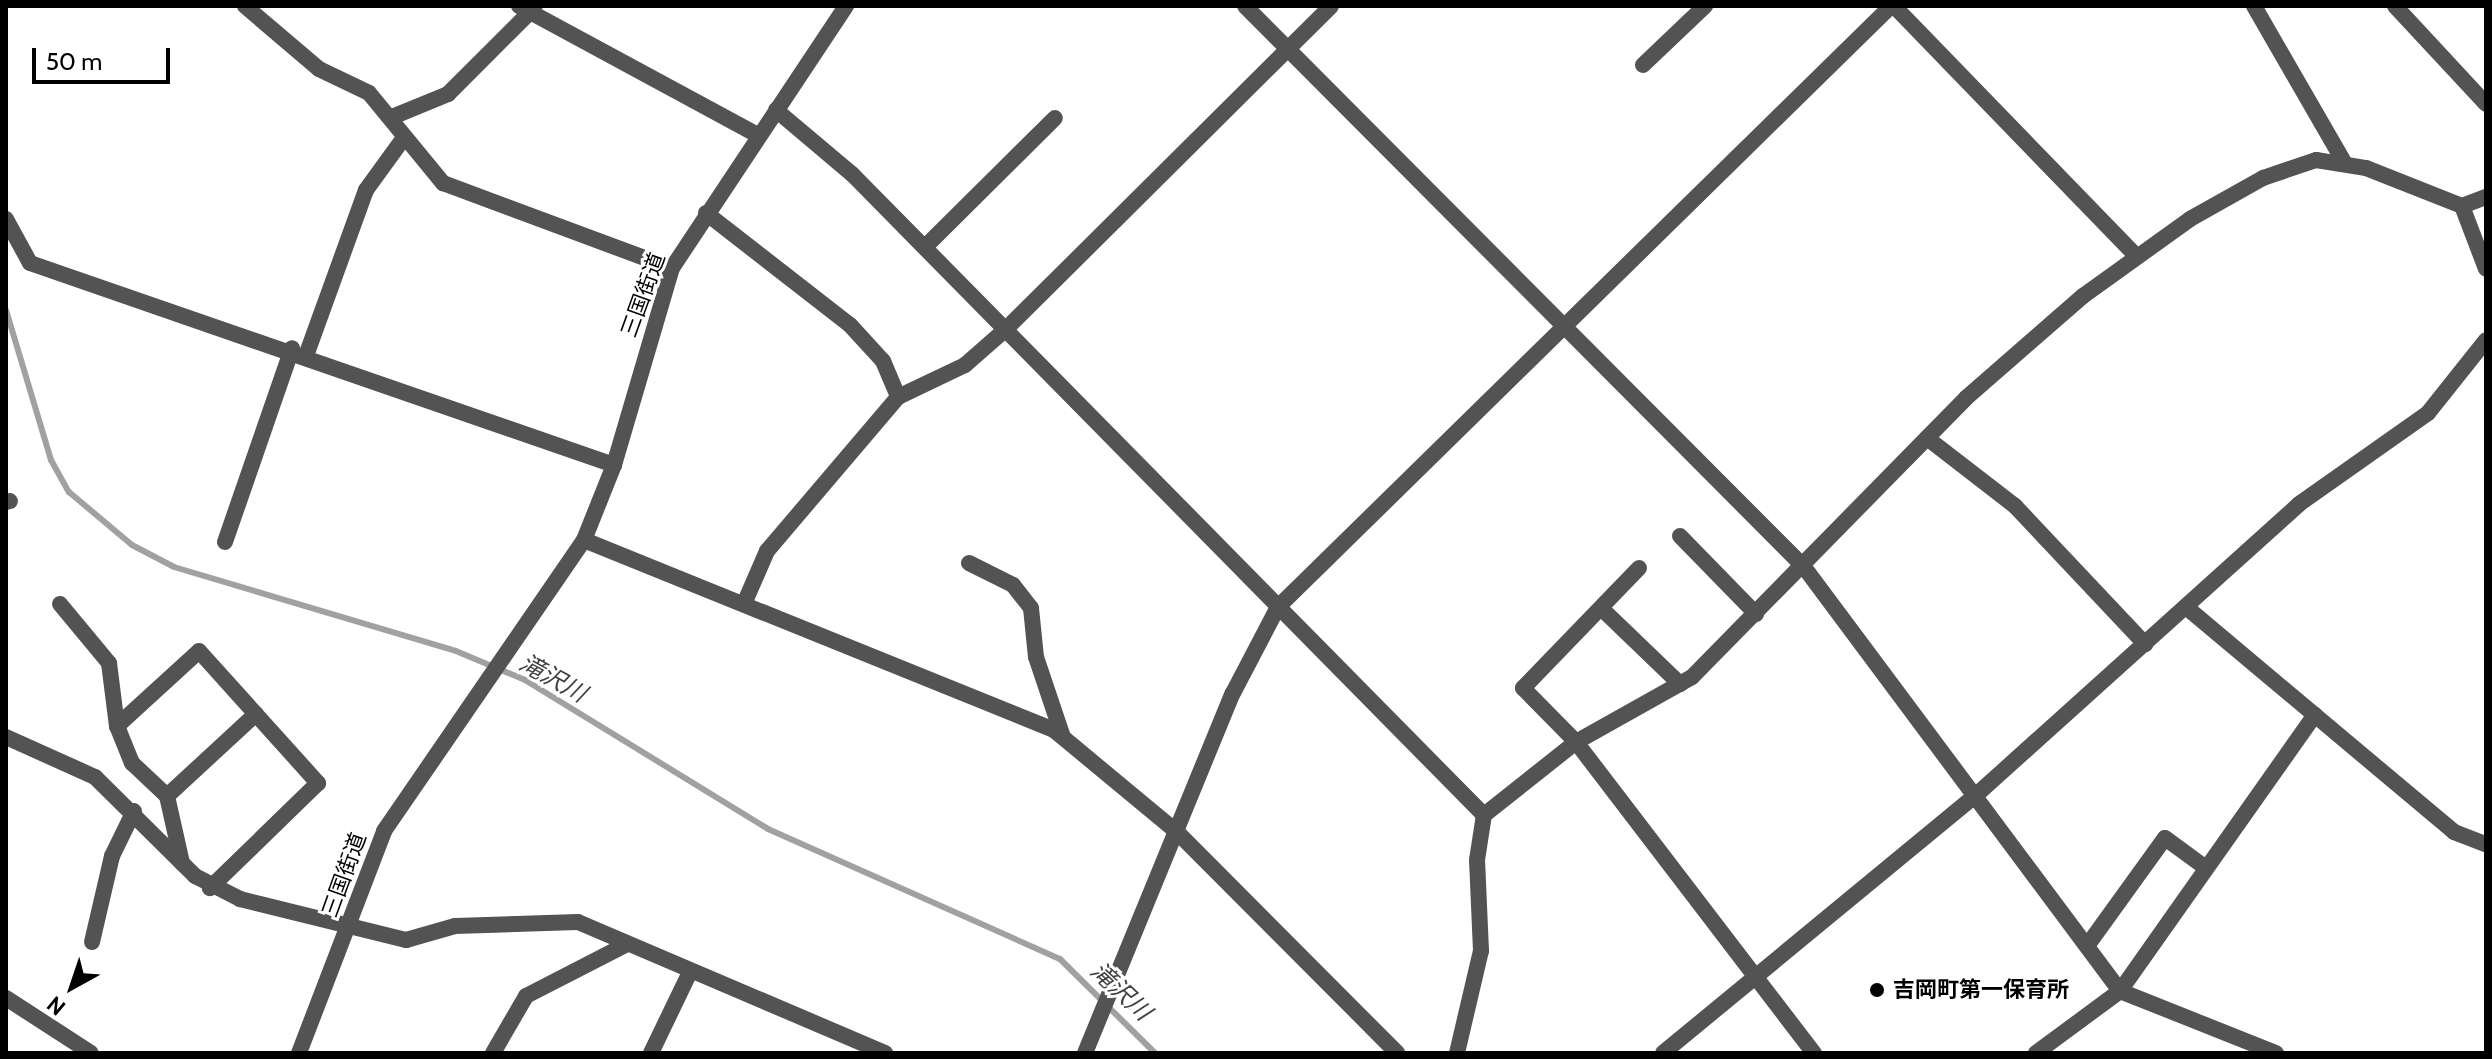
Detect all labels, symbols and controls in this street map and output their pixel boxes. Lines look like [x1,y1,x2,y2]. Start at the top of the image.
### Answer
scale bar [36,32,174,82]
text: 50 m [46,47,102,76]
street label: 三国街道 [616,249,670,341]
water label: 滝沢川 [515,648,591,708]
street label: 三国街道 [317,829,371,921]
north arrow [32,947,112,1027]
water label: 滝沢川 [1085,956,1157,1026]
place label: 吉岡町第一保育所 [1893,977,2069,1003]
marker: 吉岡町第一保育所 [1868,981,1886,999]
text: N [42,990,71,1021]

